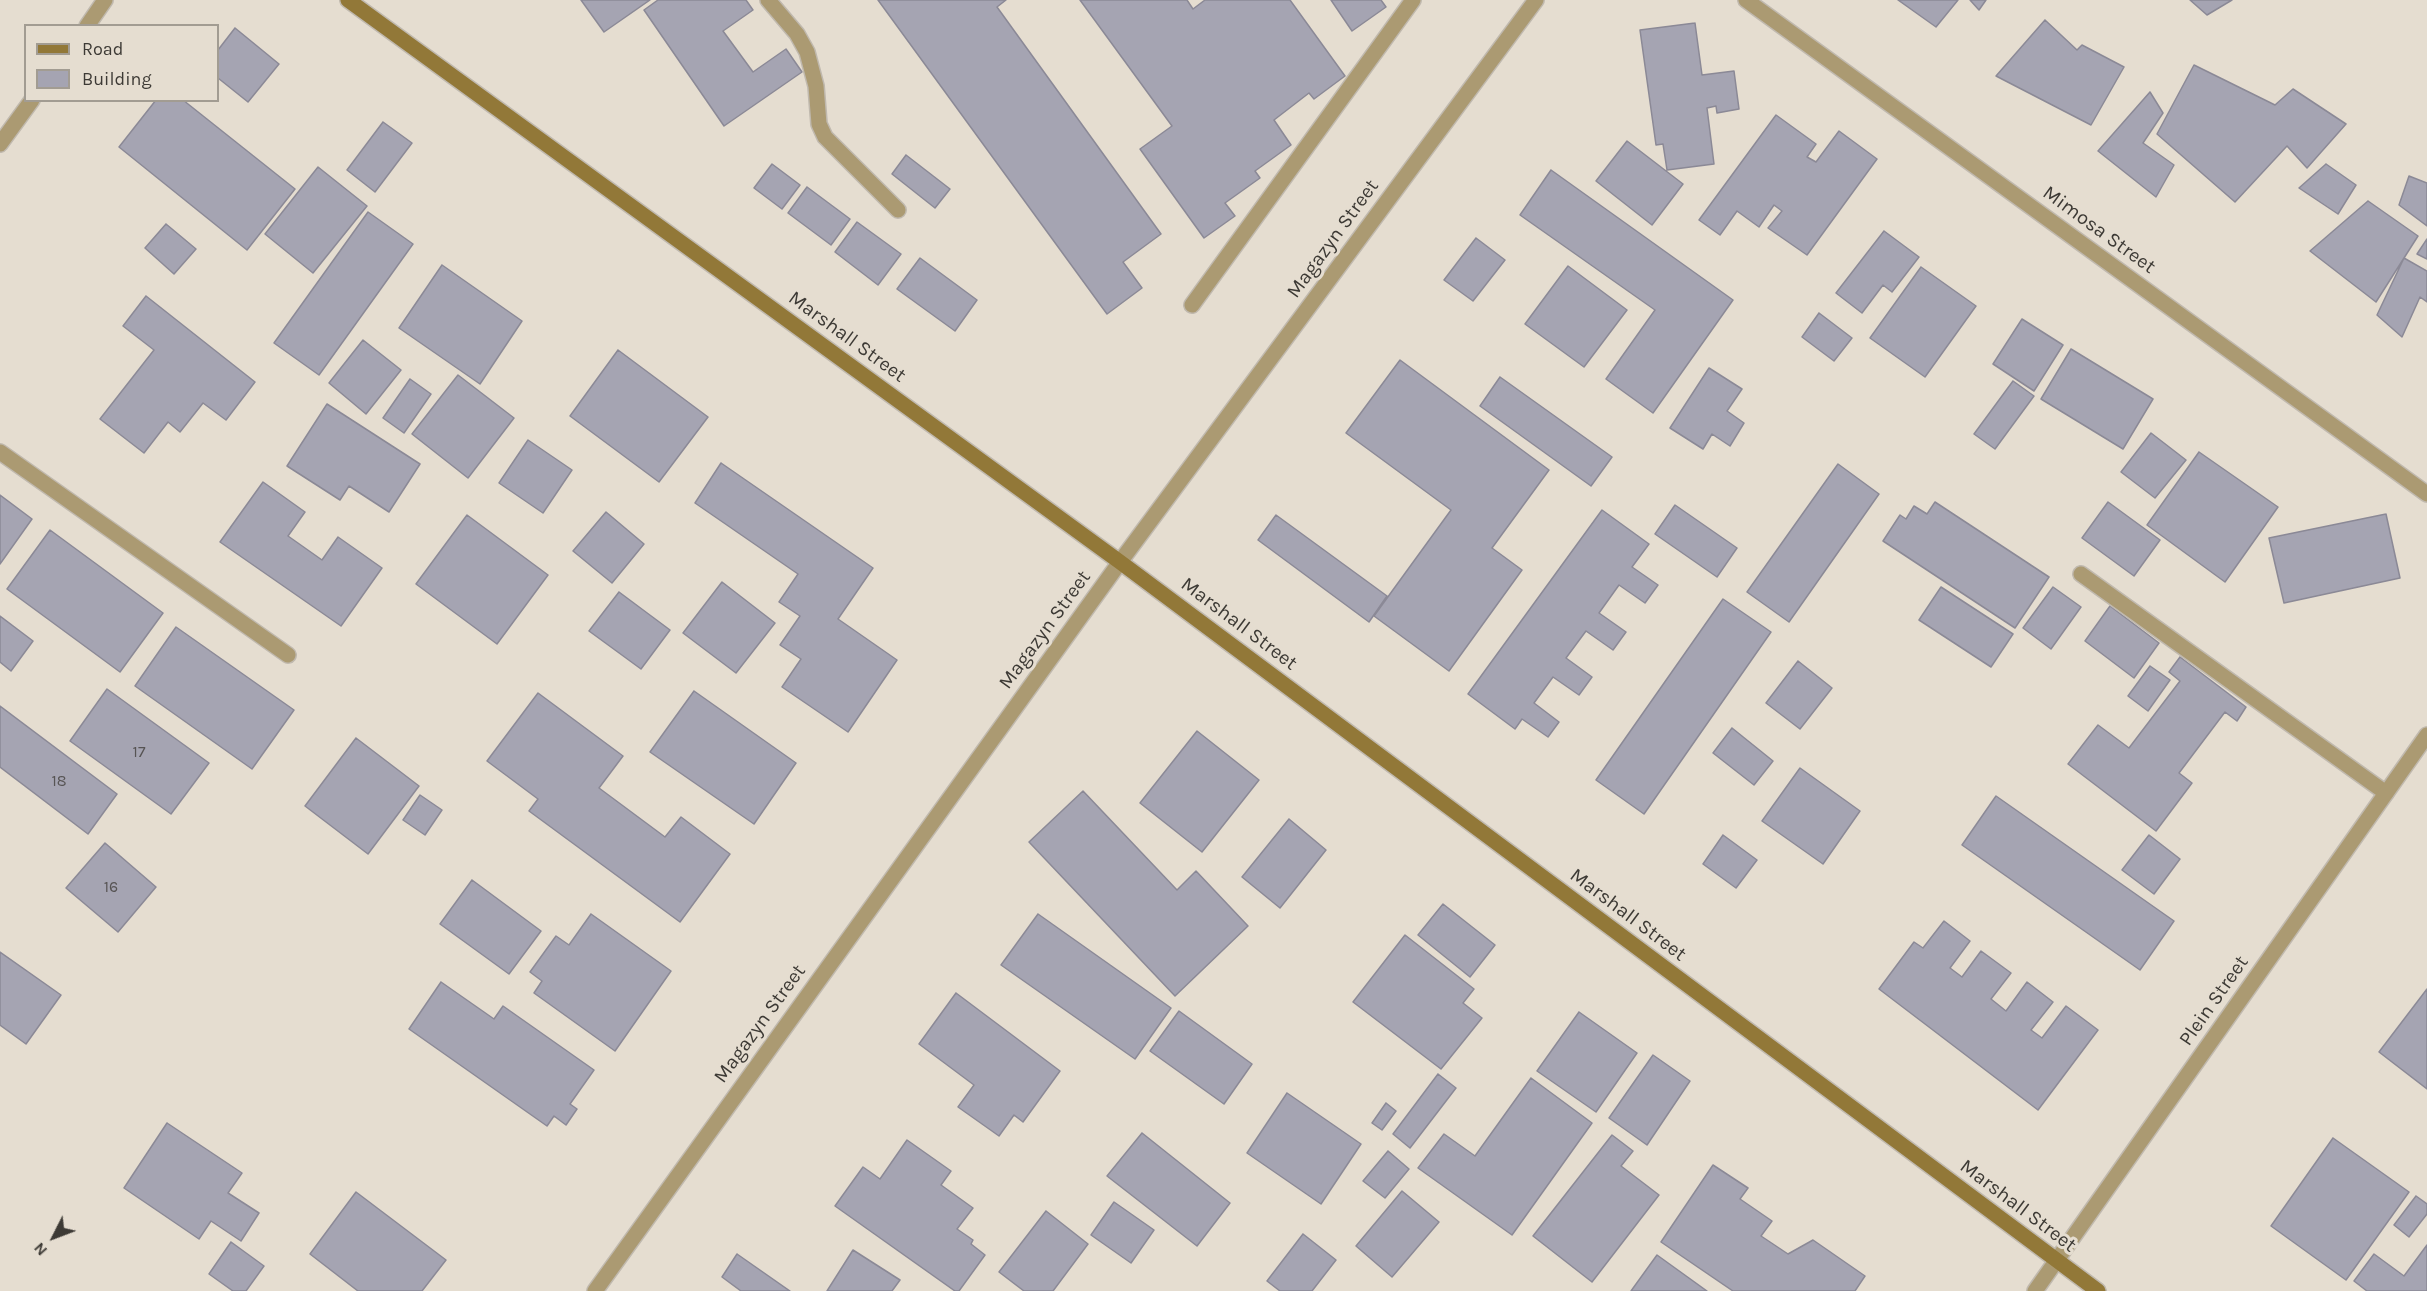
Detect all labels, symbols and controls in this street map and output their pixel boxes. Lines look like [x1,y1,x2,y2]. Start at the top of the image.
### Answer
legend [24,24,219,102]
text: Road [82,38,123,60]
text: Building [82,68,152,90]
street label: Magazyn Street [1282,175,1384,303]
street label: Mimosa Street [2038,181,2160,279]
street label: Marshall Street [783,286,911,388]
street label: Magazyn Street [994,566,1096,694]
street label: Marshall Street [1176,572,1302,676]
house number: 17 [133,742,145,762]
house number: 18 [51,771,67,791]
street label: Marshall Street [1565,863,1691,967]
house number: 16 [104,877,118,897]
street label: Plein Street [2174,951,2254,1051]
street label: Magazyn Street [709,960,811,1088]
street label: Marshall Street [1955,1154,2081,1258]
north arrow [24,1207,84,1267]
text: N [29,1239,51,1260]

